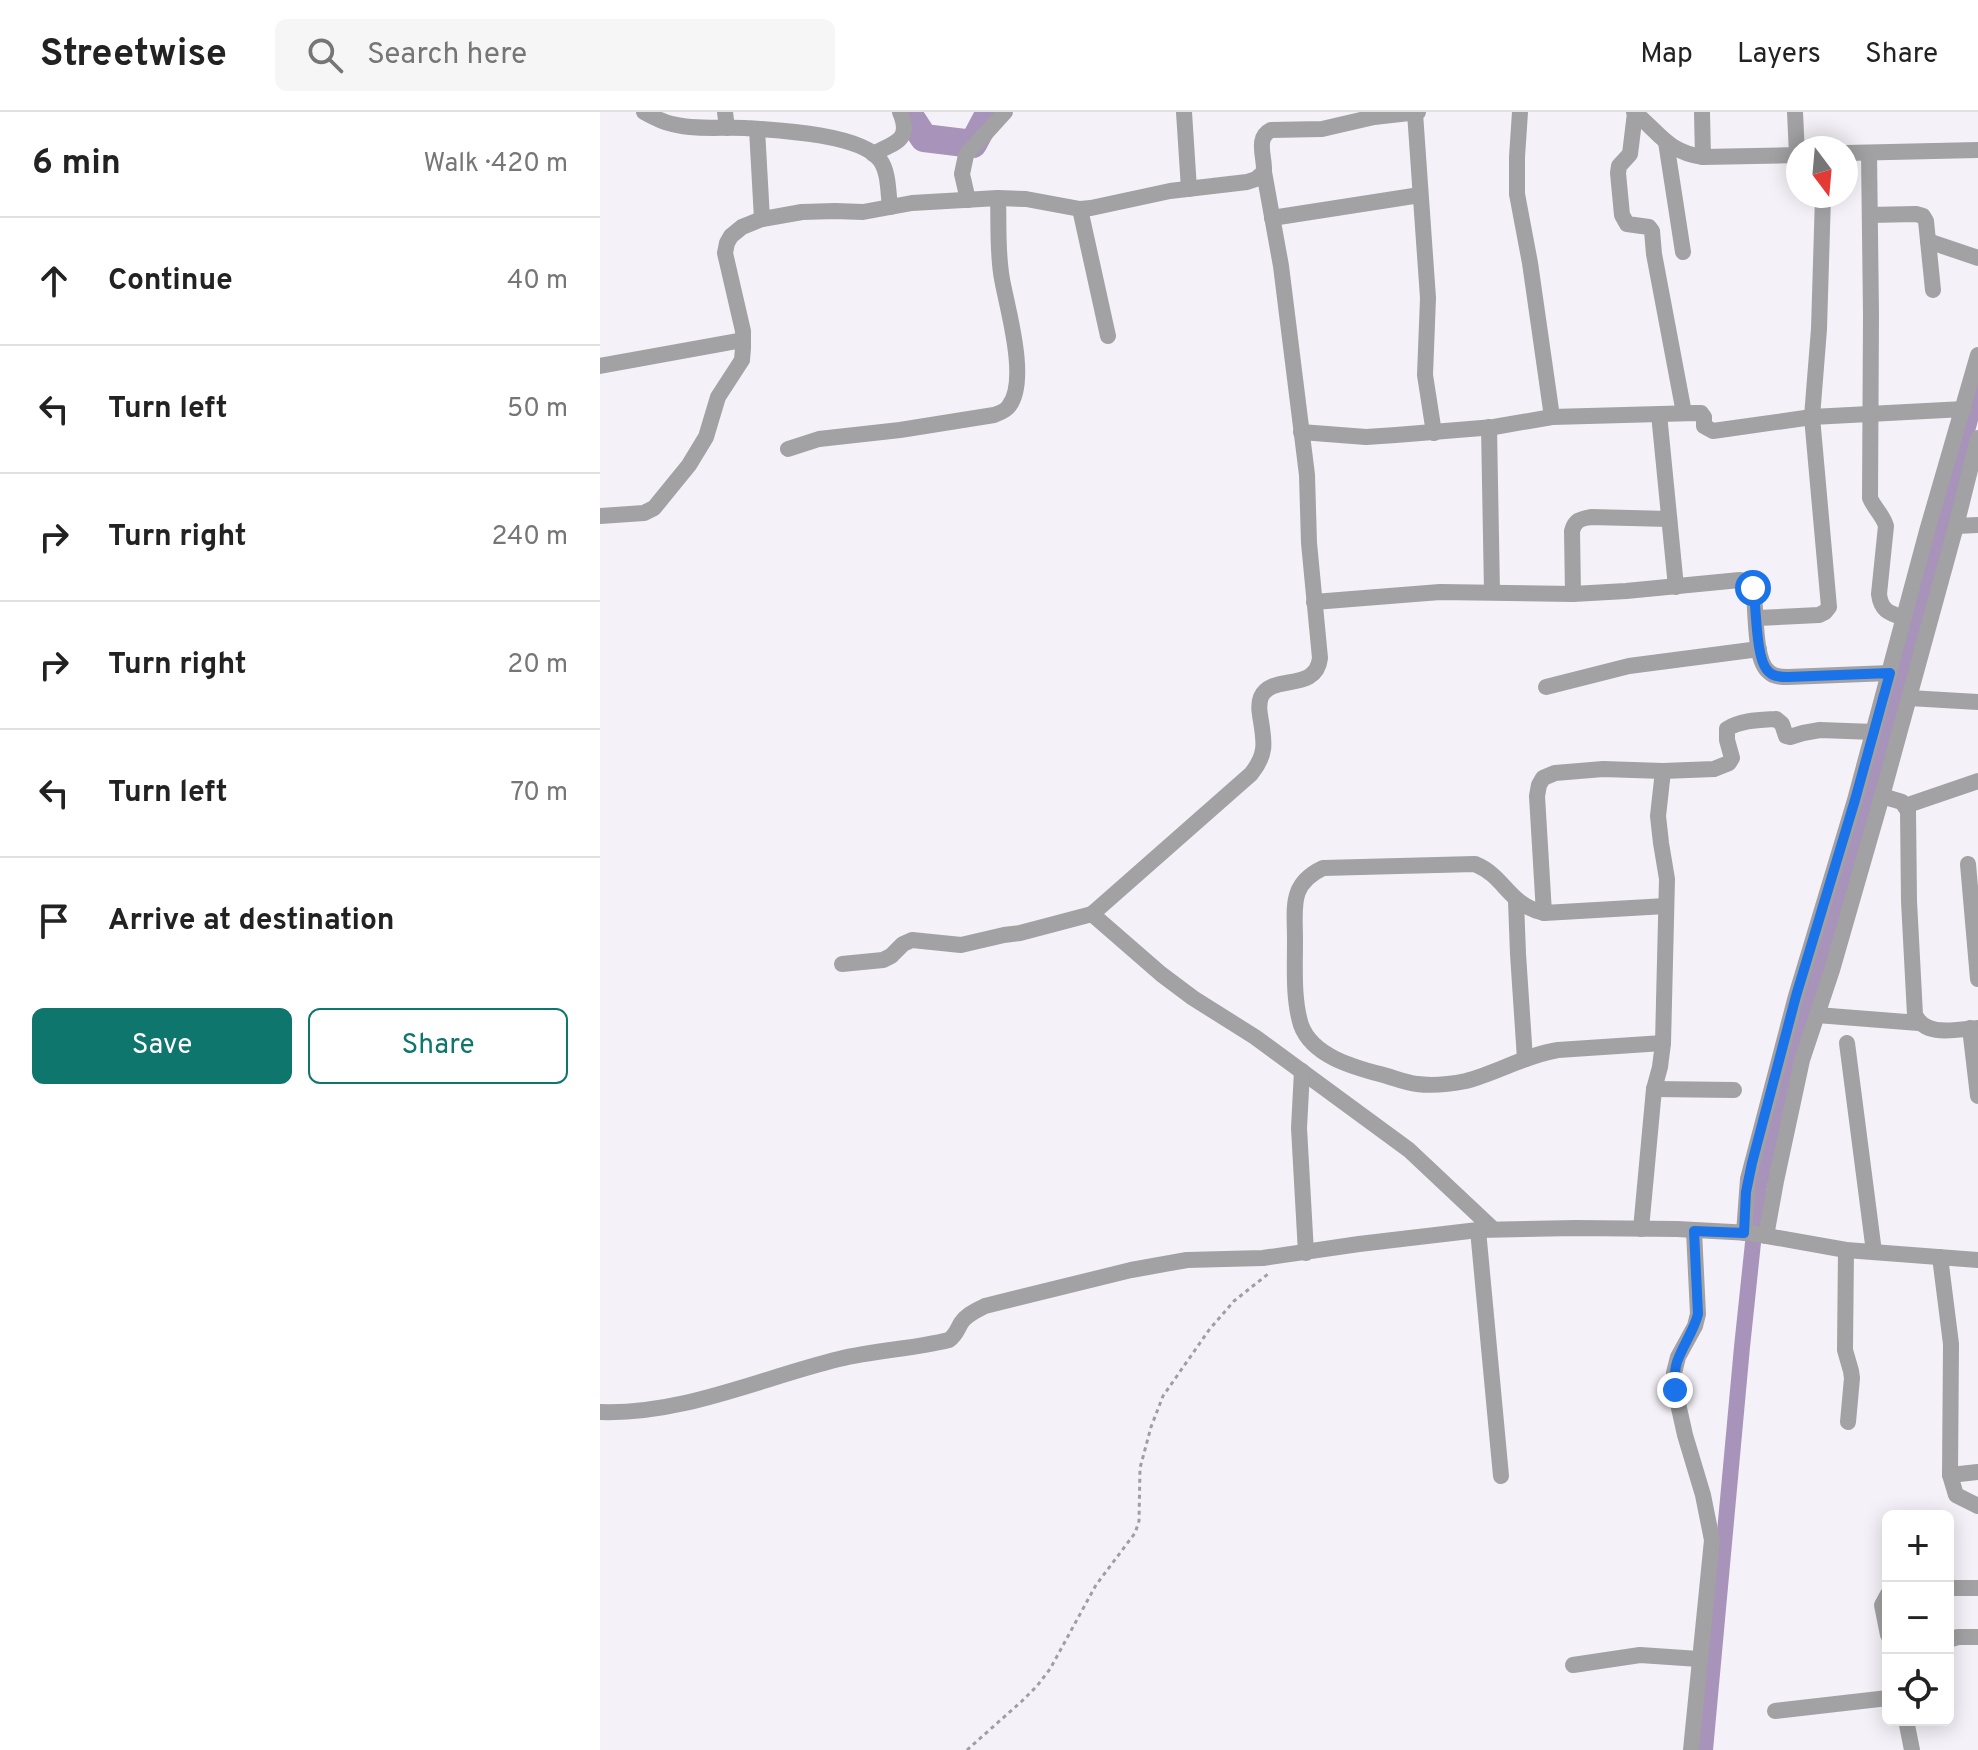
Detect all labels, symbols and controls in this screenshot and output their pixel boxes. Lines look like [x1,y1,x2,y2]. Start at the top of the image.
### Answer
search box [275,19,835,91]
text: Streetwise [40,31,227,80]
icon: search [303,33,347,77]
text: Search here [367,37,527,74]
text: Map [1640,37,1693,73]
text: Layers [1737,37,1821,73]
text: Share [1865,37,1938,73]
north arrow [1786,136,1858,208]
text: 6 min [32,143,121,186]
text: Walk · 420 m [423,148,568,181]
icon: ahead [32,259,76,303]
text: Continue [108,263,233,300]
text: 40 m [507,265,568,298]
icon: left [32,387,76,431]
text: Turn left [108,391,228,428]
text: 50 m [507,393,568,426]
icon: right [32,515,76,559]
text: Turn right [108,519,246,556]
text: 240 m [491,521,568,554]
route start [1735,570,1771,606]
icon: right [32,643,76,687]
text: Turn right [108,647,246,684]
text: 20 m [507,649,568,682]
icon: left [32,771,76,815]
text: Turn left [108,775,228,812]
text: 70 m [510,777,568,810]
icon: arrive [32,899,76,943]
text: Arrive at destination [108,903,394,940]
button: Save [32,1008,292,1084]
button: Share [308,1008,568,1084]
route end [1657,1372,1693,1408]
map controls [1882,1510,1954,1726]
button: + [1882,1510,1954,1582]
button: − [1882,1582,1954,1654]
button: locate [1882,1654,1954,1726]

